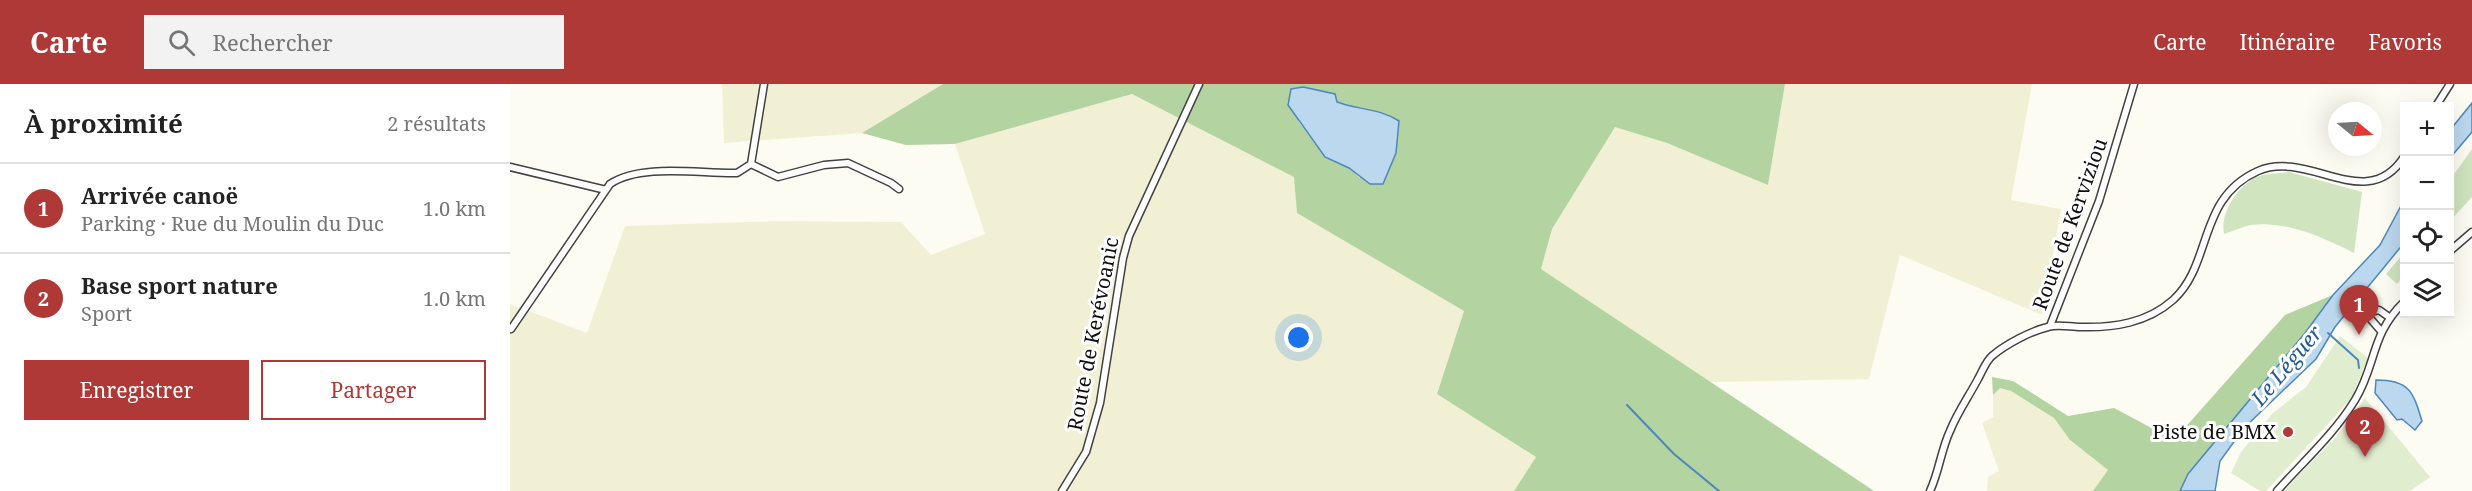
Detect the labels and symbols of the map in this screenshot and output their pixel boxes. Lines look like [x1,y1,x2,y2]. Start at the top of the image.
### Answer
north arrow [2328,102,2382,156]
street label: Route de Kerviziou [2026,134,2113,314]
street label: Route de Kerévoanic [1061,235,1125,433]
pin: 1 [2340,286,2378,335]
water label: Le Léguer [2244,319,2328,412]
your location [1284,323,1313,352]
pin: 2 [2346,408,2384,457]
place label: Piste de BMX [2152,418,2277,445]
marker: Piste de BMX [2281,425,2295,439]

